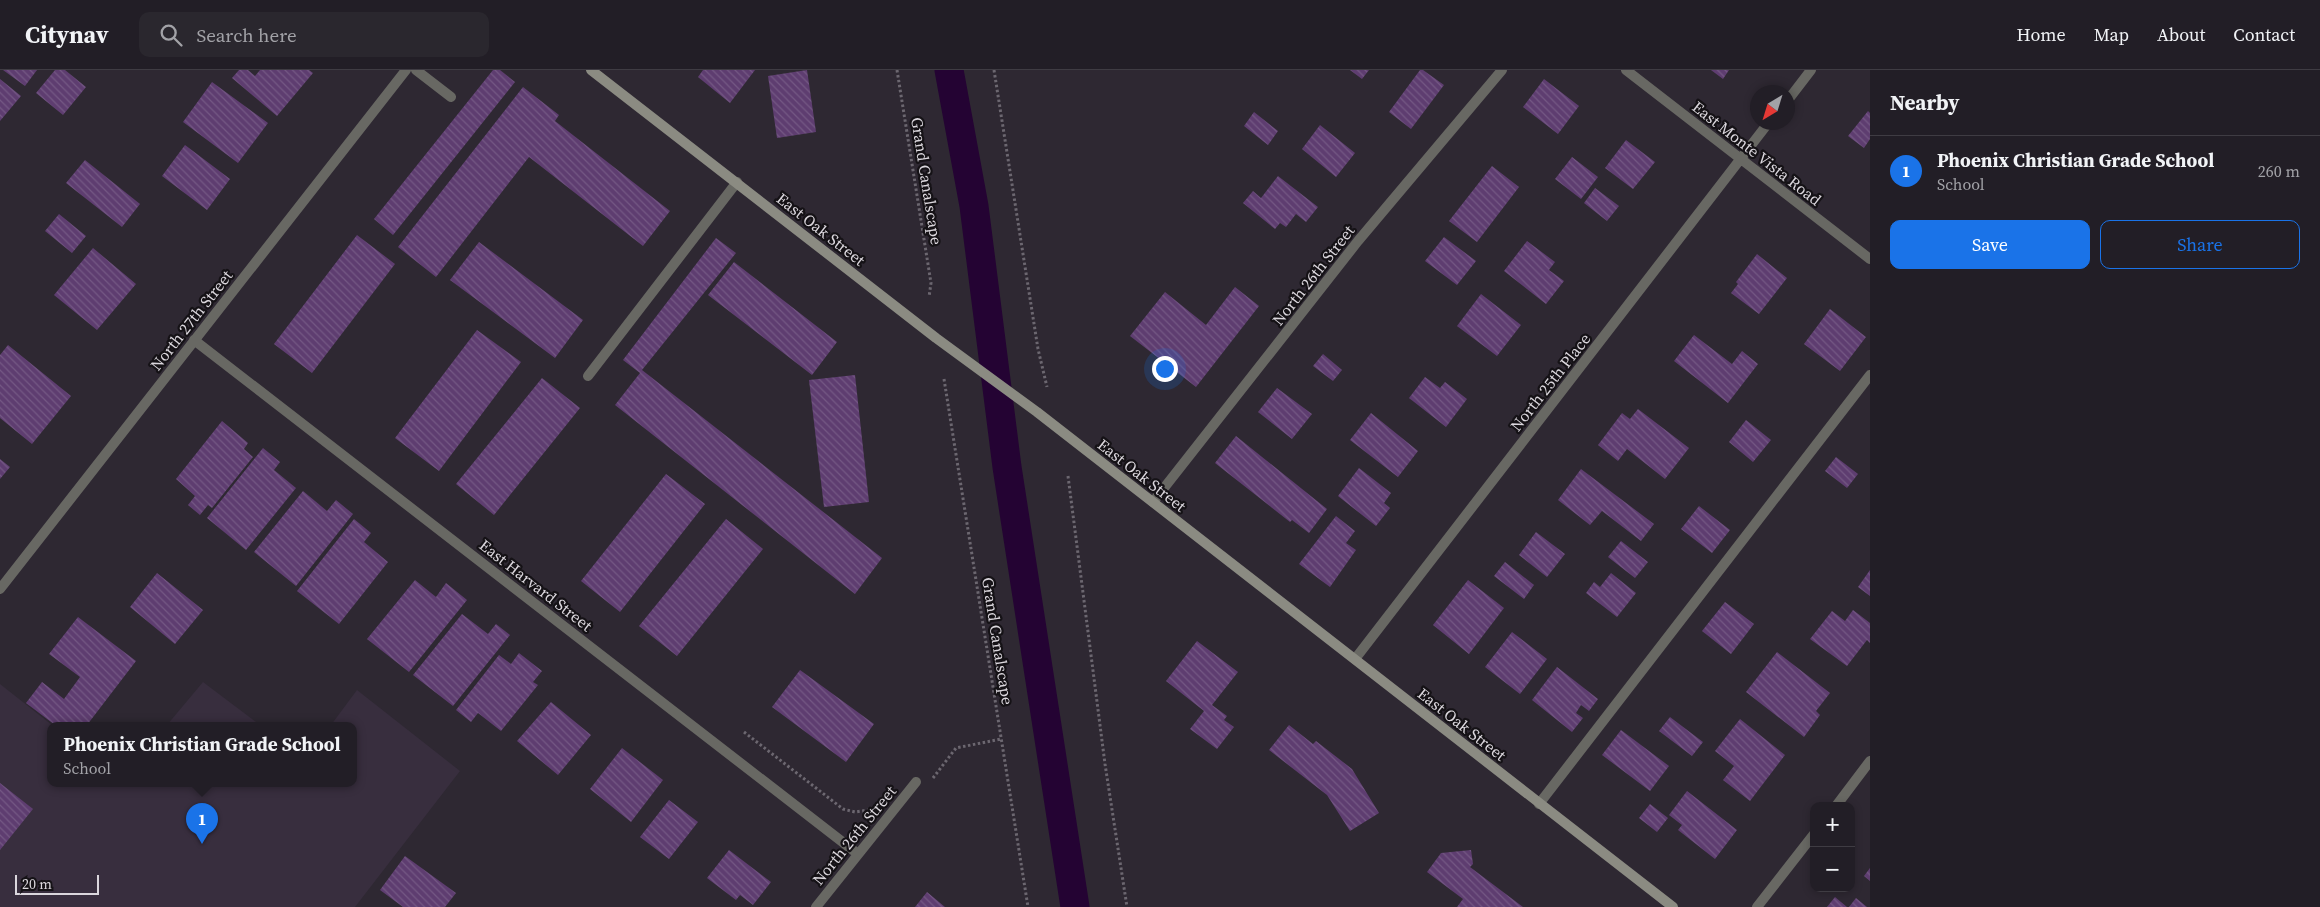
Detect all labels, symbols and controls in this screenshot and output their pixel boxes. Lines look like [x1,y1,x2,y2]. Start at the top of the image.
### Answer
search box [139,12,489,57]
text: Citynav [25,18,109,51]
icon: search [157,21,185,49]
text: Search here [197,22,297,48]
text: Home [2017,22,2066,47]
text: Map [2094,22,2129,47]
text: About [2157,22,2205,47]
text: Contact [2233,22,2295,47]
north arrow [1750,85,1795,130]
text: Nearby [1890,88,1960,117]
street label: East Monte Vista Road [1688,96,1826,210]
street label: Grand Canalscape [906,116,948,246]
text: Phoenix Christian Grade School [1937,147,2214,173]
text: 1 [1902,160,1910,182]
text: 260 m [2258,160,2300,182]
text: School [1937,173,1985,195]
street label: East Oak Street [772,187,871,271]
street label: North 26th Street [1267,220,1360,330]
button: Save [1890,220,2090,269]
button: Share [2100,220,2300,269]
street label: North 27th Street [145,265,238,375]
street label: North 25th Place [1505,328,1595,436]
your location [1152,356,1178,382]
street label: East Oak Street [1093,433,1192,517]
street label: East Harvard Street [475,534,598,637]
street label: Grand Canalscape [977,576,1019,706]
street label: East Oak Street [1413,682,1512,766]
popup [47,722,357,787]
text: Phoenix Christian Grade School [63,731,341,757]
text: School [63,757,111,779]
street label: North 26th Street [807,780,901,889]
map controls [1810,802,1855,892]
button: + [1810,802,1855,847]
pin: 1 [186,803,218,844]
button: − [1810,847,1855,892]
scale bar [15,872,99,895]
text: 20 m [22,874,52,894]

